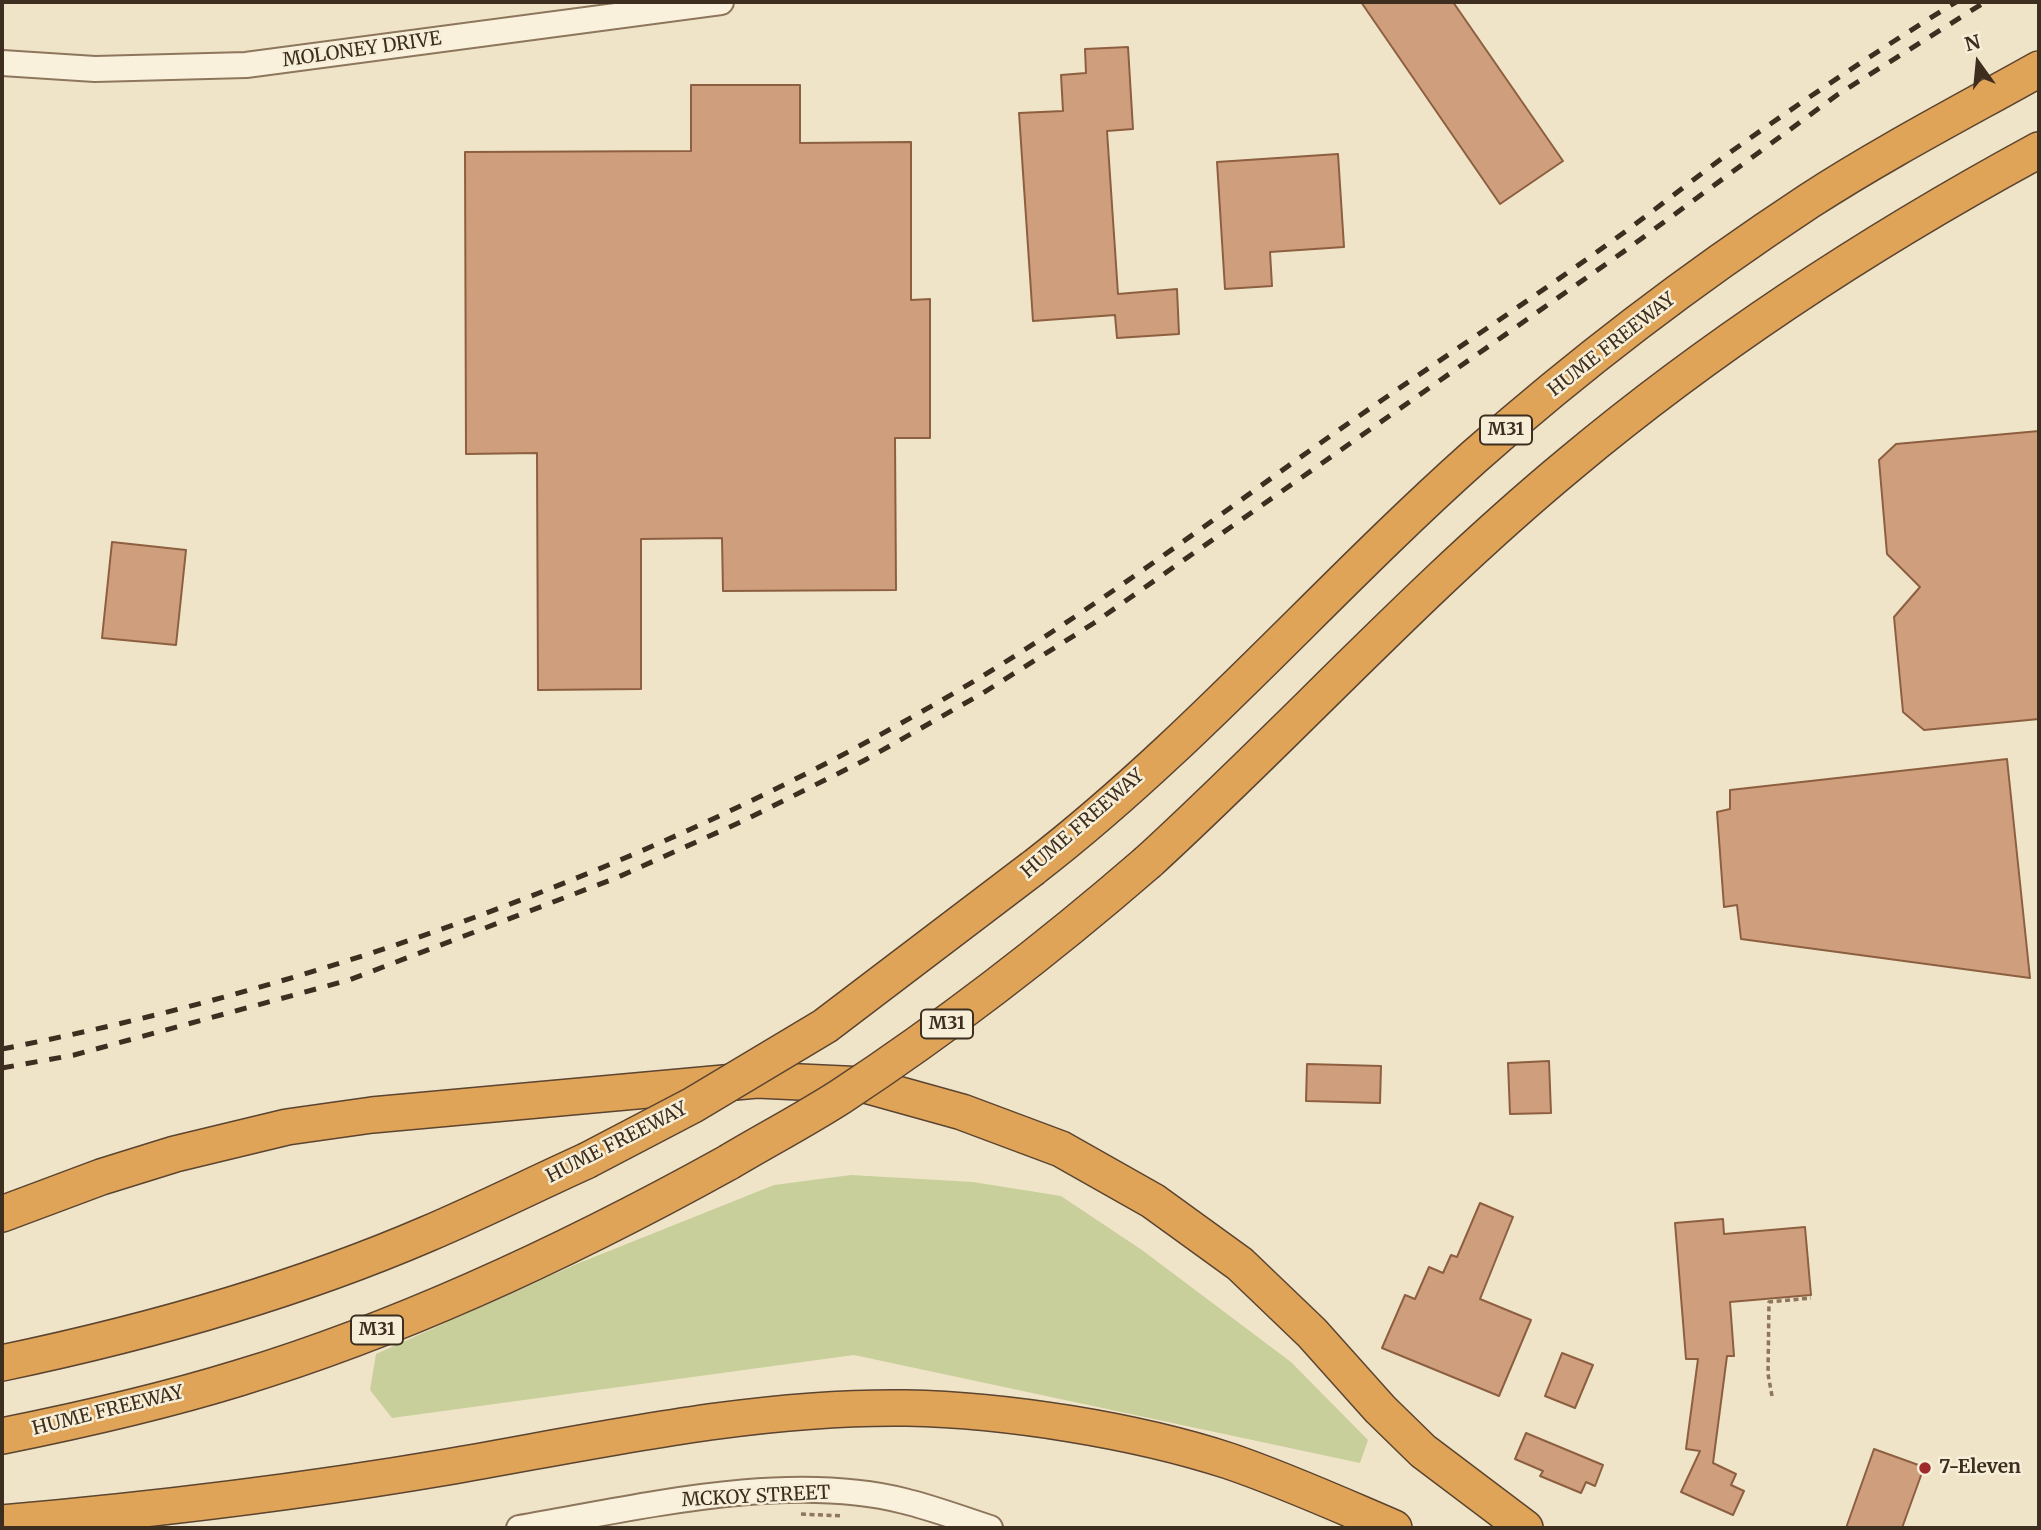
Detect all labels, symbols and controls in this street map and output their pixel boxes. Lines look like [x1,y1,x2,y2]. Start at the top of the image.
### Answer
street label: MOLONEY DRIVE [281,28,443,72]
north arrow [1943,28,2013,98]
text: N [1962,29,1983,56]
street label: HUME FREEWAY [1544,288,1680,402]
road number: M31 [1480,416,1532,444]
street label: HUME FREEWAY [1017,764,1149,884]
road number: M31 [921,1009,973,1038]
street label: HUME FREEWAY [543,1098,691,1188]
road number: M31 [351,1316,403,1344]
street label: HUME FREEWAY [30,1381,186,1441]
place label: 7-Eleven [1939,1457,2021,1479]
marker: 7-Eleven [1917,1460,1933,1476]
street label: MCKOY STREET [681,1482,831,1512]

